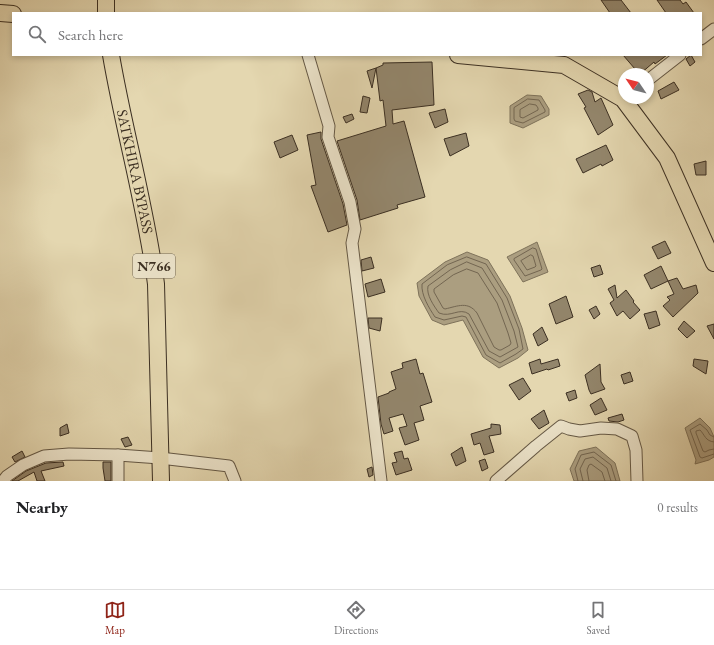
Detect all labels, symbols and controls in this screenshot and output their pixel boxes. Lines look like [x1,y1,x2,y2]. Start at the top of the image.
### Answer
search box [12,12,702,56]
icon: search [26,23,48,45]
text: Search here [58,25,123,44]
north arrow [618,68,654,104]
street label: SATKHIRA BYPASS [113,108,158,235]
road number: N766 [133,254,175,278]
text: Nearby [16,496,68,518]
text: 0 results [657,499,698,516]
tab: Map [104,599,126,637]
tab: Directions [334,599,378,637]
tab: Saved [586,599,610,637]

